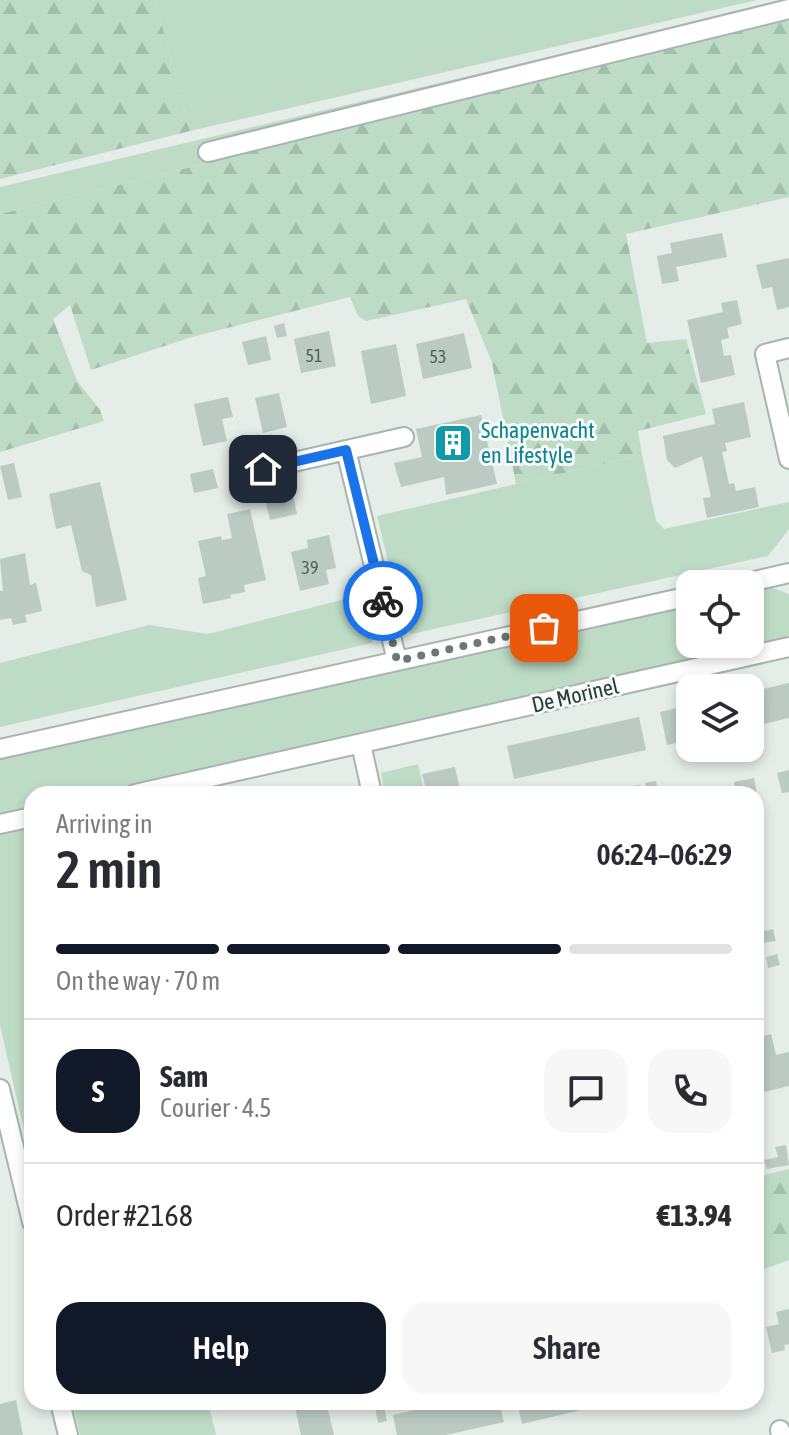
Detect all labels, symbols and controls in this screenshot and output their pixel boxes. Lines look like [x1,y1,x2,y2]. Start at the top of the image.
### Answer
house number: 51 [306,345,322,366]
house number: 53 [430,346,446,367]
place label: Schapenvacht en Lifestyle [481,417,595,468]
building icon: Schapenvacht en Lifestyle [432,422,474,464]
pin [229,435,297,503]
icon: home [241,447,285,491]
house number: 39 [302,557,318,578]
courier [343,561,423,641]
map controls [676,570,764,762]
button: locate [676,570,764,658]
icon: bike [361,579,405,623]
pin [510,594,578,662]
icon: bag [522,606,566,650]
street label: De Morinel [529,672,621,718]
button: layers [676,674,764,762]
text: Arriving in [56,809,153,839]
text: 06:24–06:29 [597,837,732,871]
text: 2 min [56,839,162,899]
text: On the way · 70 m [56,966,220,996]
button: chat [544,1049,628,1133]
button: phone [648,1049,732,1133]
text: Sam [160,1059,208,1093]
text: S [92,1074,104,1108]
text: Courier · 4.5 [160,1093,271,1123]
text: Order #2168 [56,1198,193,1232]
text: €13.94 [657,1198,732,1232]
button: Help [56,1302,386,1394]
button: Share [402,1302,732,1394]

